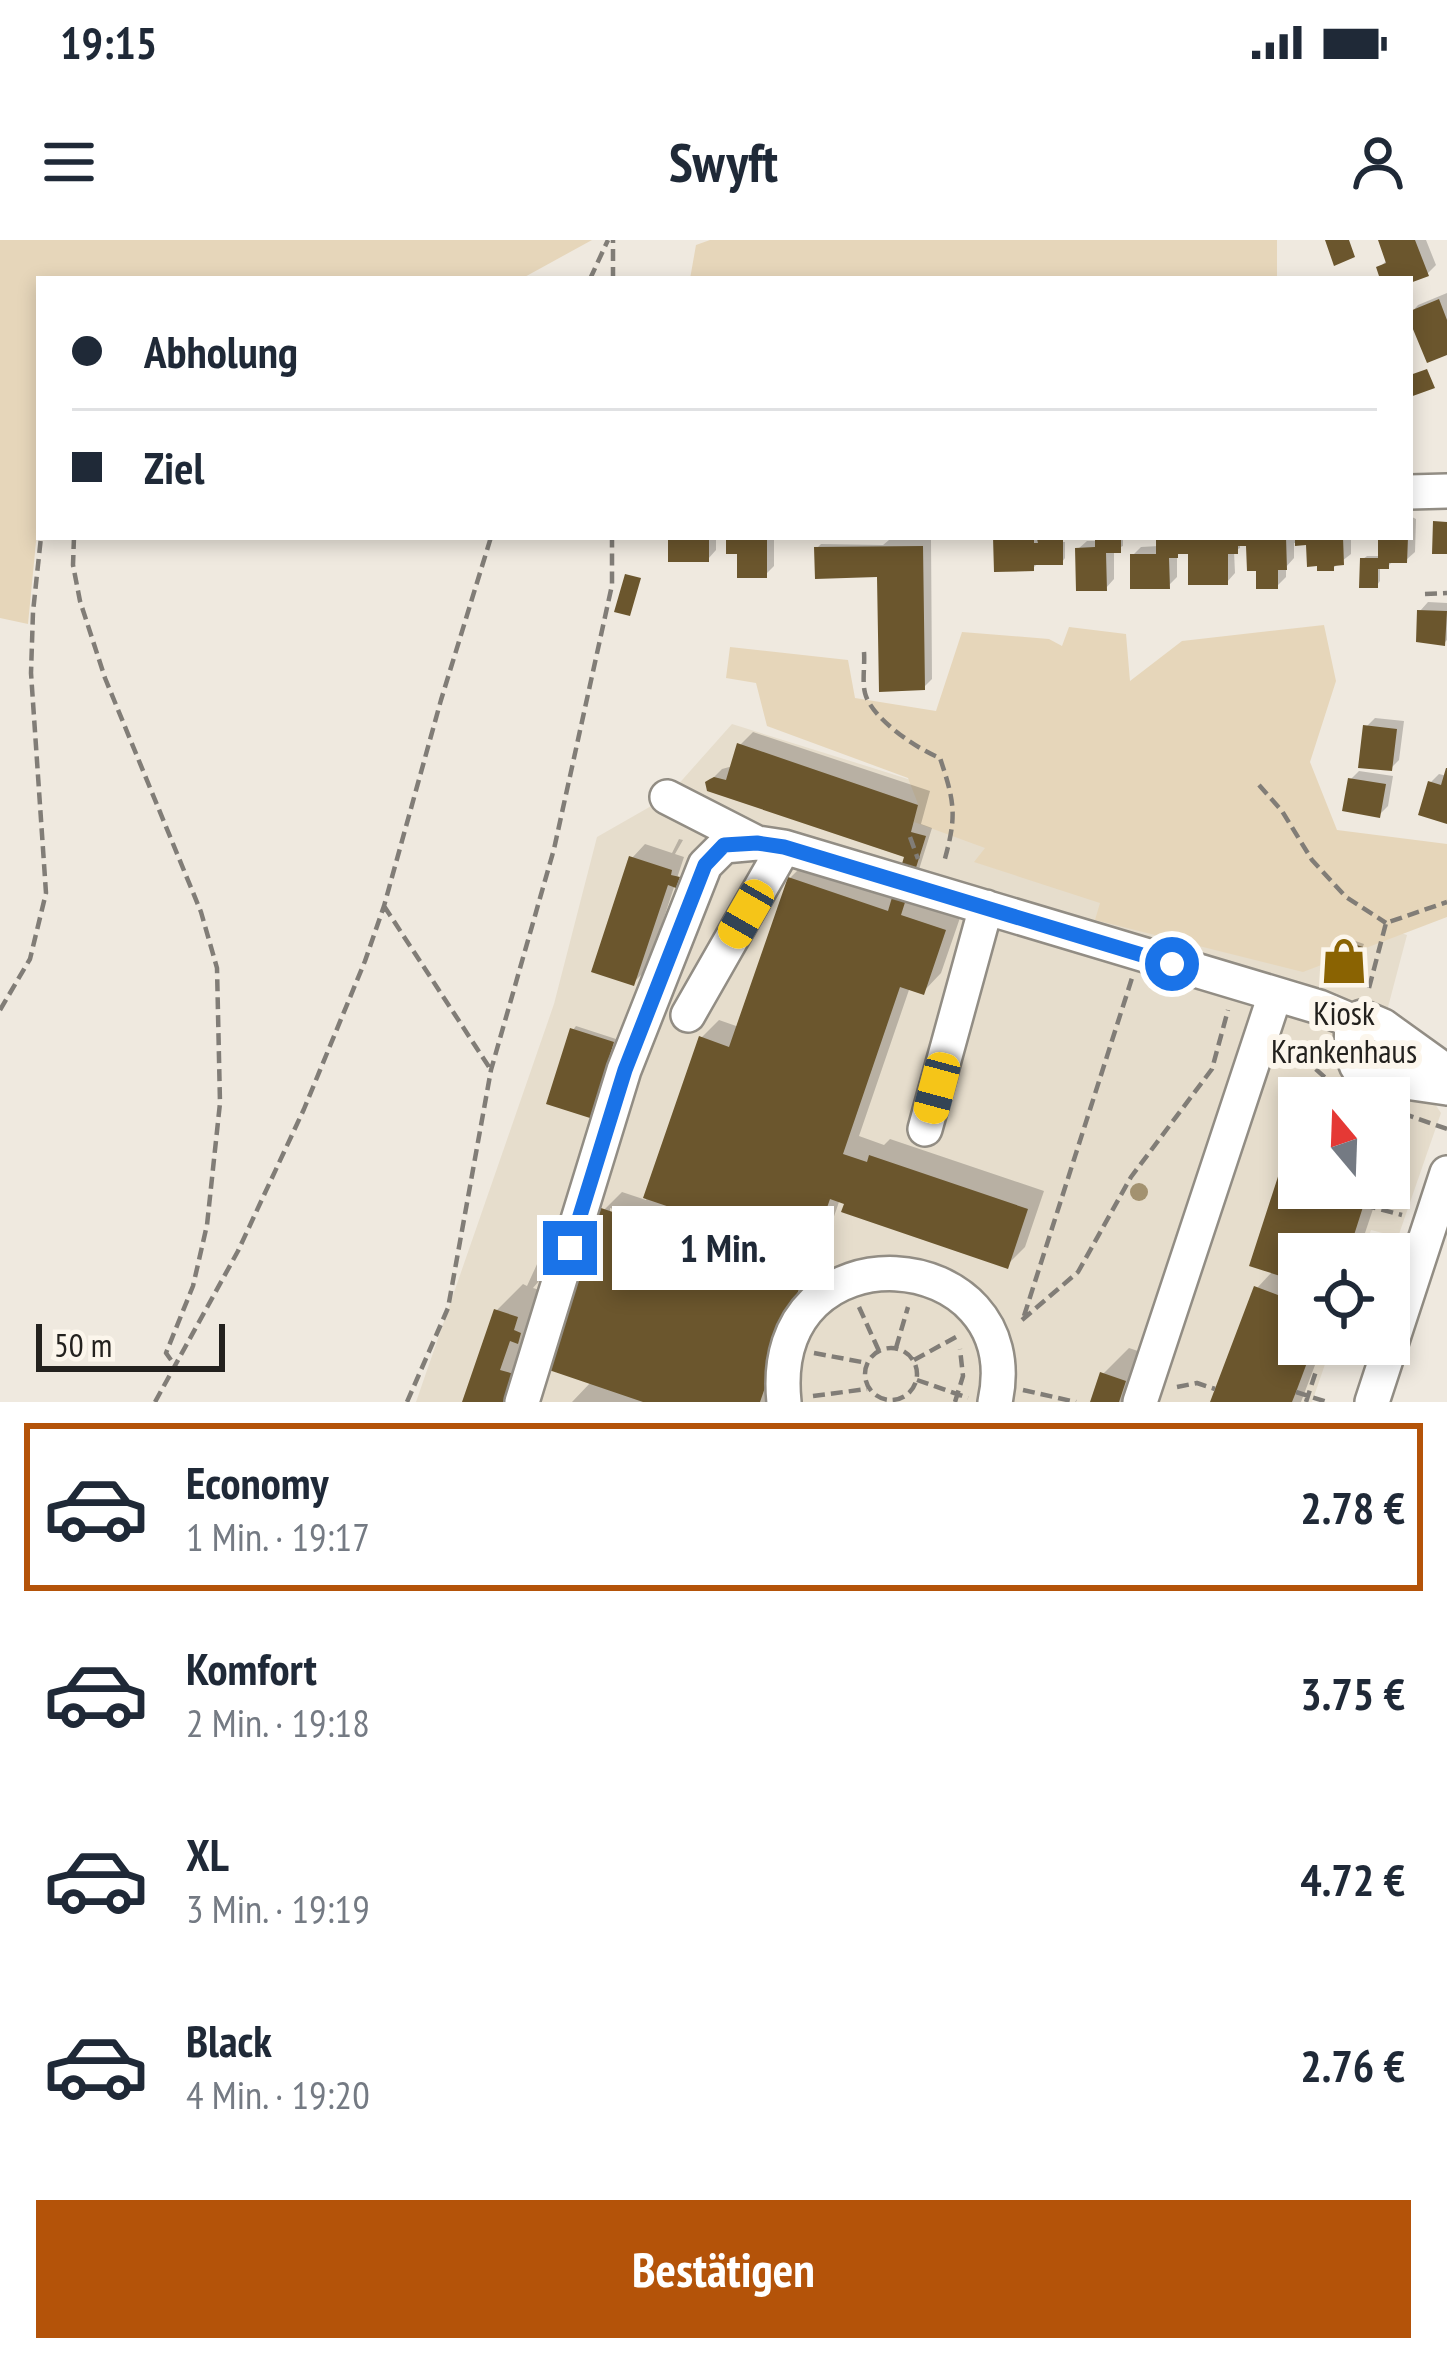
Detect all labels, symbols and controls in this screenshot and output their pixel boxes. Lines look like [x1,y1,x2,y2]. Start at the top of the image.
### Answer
text: 19:15 [60,13,157,71]
text: Swyft [669,127,778,197]
icon: menu [36,129,102,195]
icon: person [1345,129,1411,195]
text: Abholung [144,322,298,380]
text: Ziel [144,438,204,496]
car [712,874,780,954]
shop icon: Kiosk Krankenhaus [1319,936,1369,986]
route start [1145,937,1199,991]
place label: Kiosk Krankenhaus [1271,991,1417,1072]
car [910,1049,964,1127]
north arrow [1278,1077,1410,1209]
map controls [1278,1077,1410,1365]
callout: 1 Min. [612,1206,834,1290]
route end [543,1221,597,1275]
text: 1 Min. [679,1222,767,1273]
button: locate [1278,1233,1410,1365]
scale bar [36,1318,225,1371]
text: 50 m [54,1323,112,1366]
icon: car [42,1453,150,1561]
text: Economy [186,1453,329,1511]
text: 2.78 € [1300,1478,1405,1536]
text: 1 Min. · 19:17 [186,1511,370,1562]
icon: car [42,1639,150,1747]
text: Komfort [186,1639,317,1697]
text: 3.75 € [1300,1664,1405,1722]
text: 2 Min. · 19:18 [186,1697,370,1748]
icon: car [42,1825,150,1933]
text: XL [186,1825,229,1883]
text: 4.72 € [1300,1850,1405,1908]
text: 3 Min. · 19:19 [186,1883,370,1934]
icon: car [42,2011,150,2119]
text: Black [186,2011,272,2069]
text: 2.76 € [1300,2036,1405,2094]
text: 4 Min. · 19:20 [186,2069,370,2120]
button: Bestätigen [36,2200,1411,2338]

